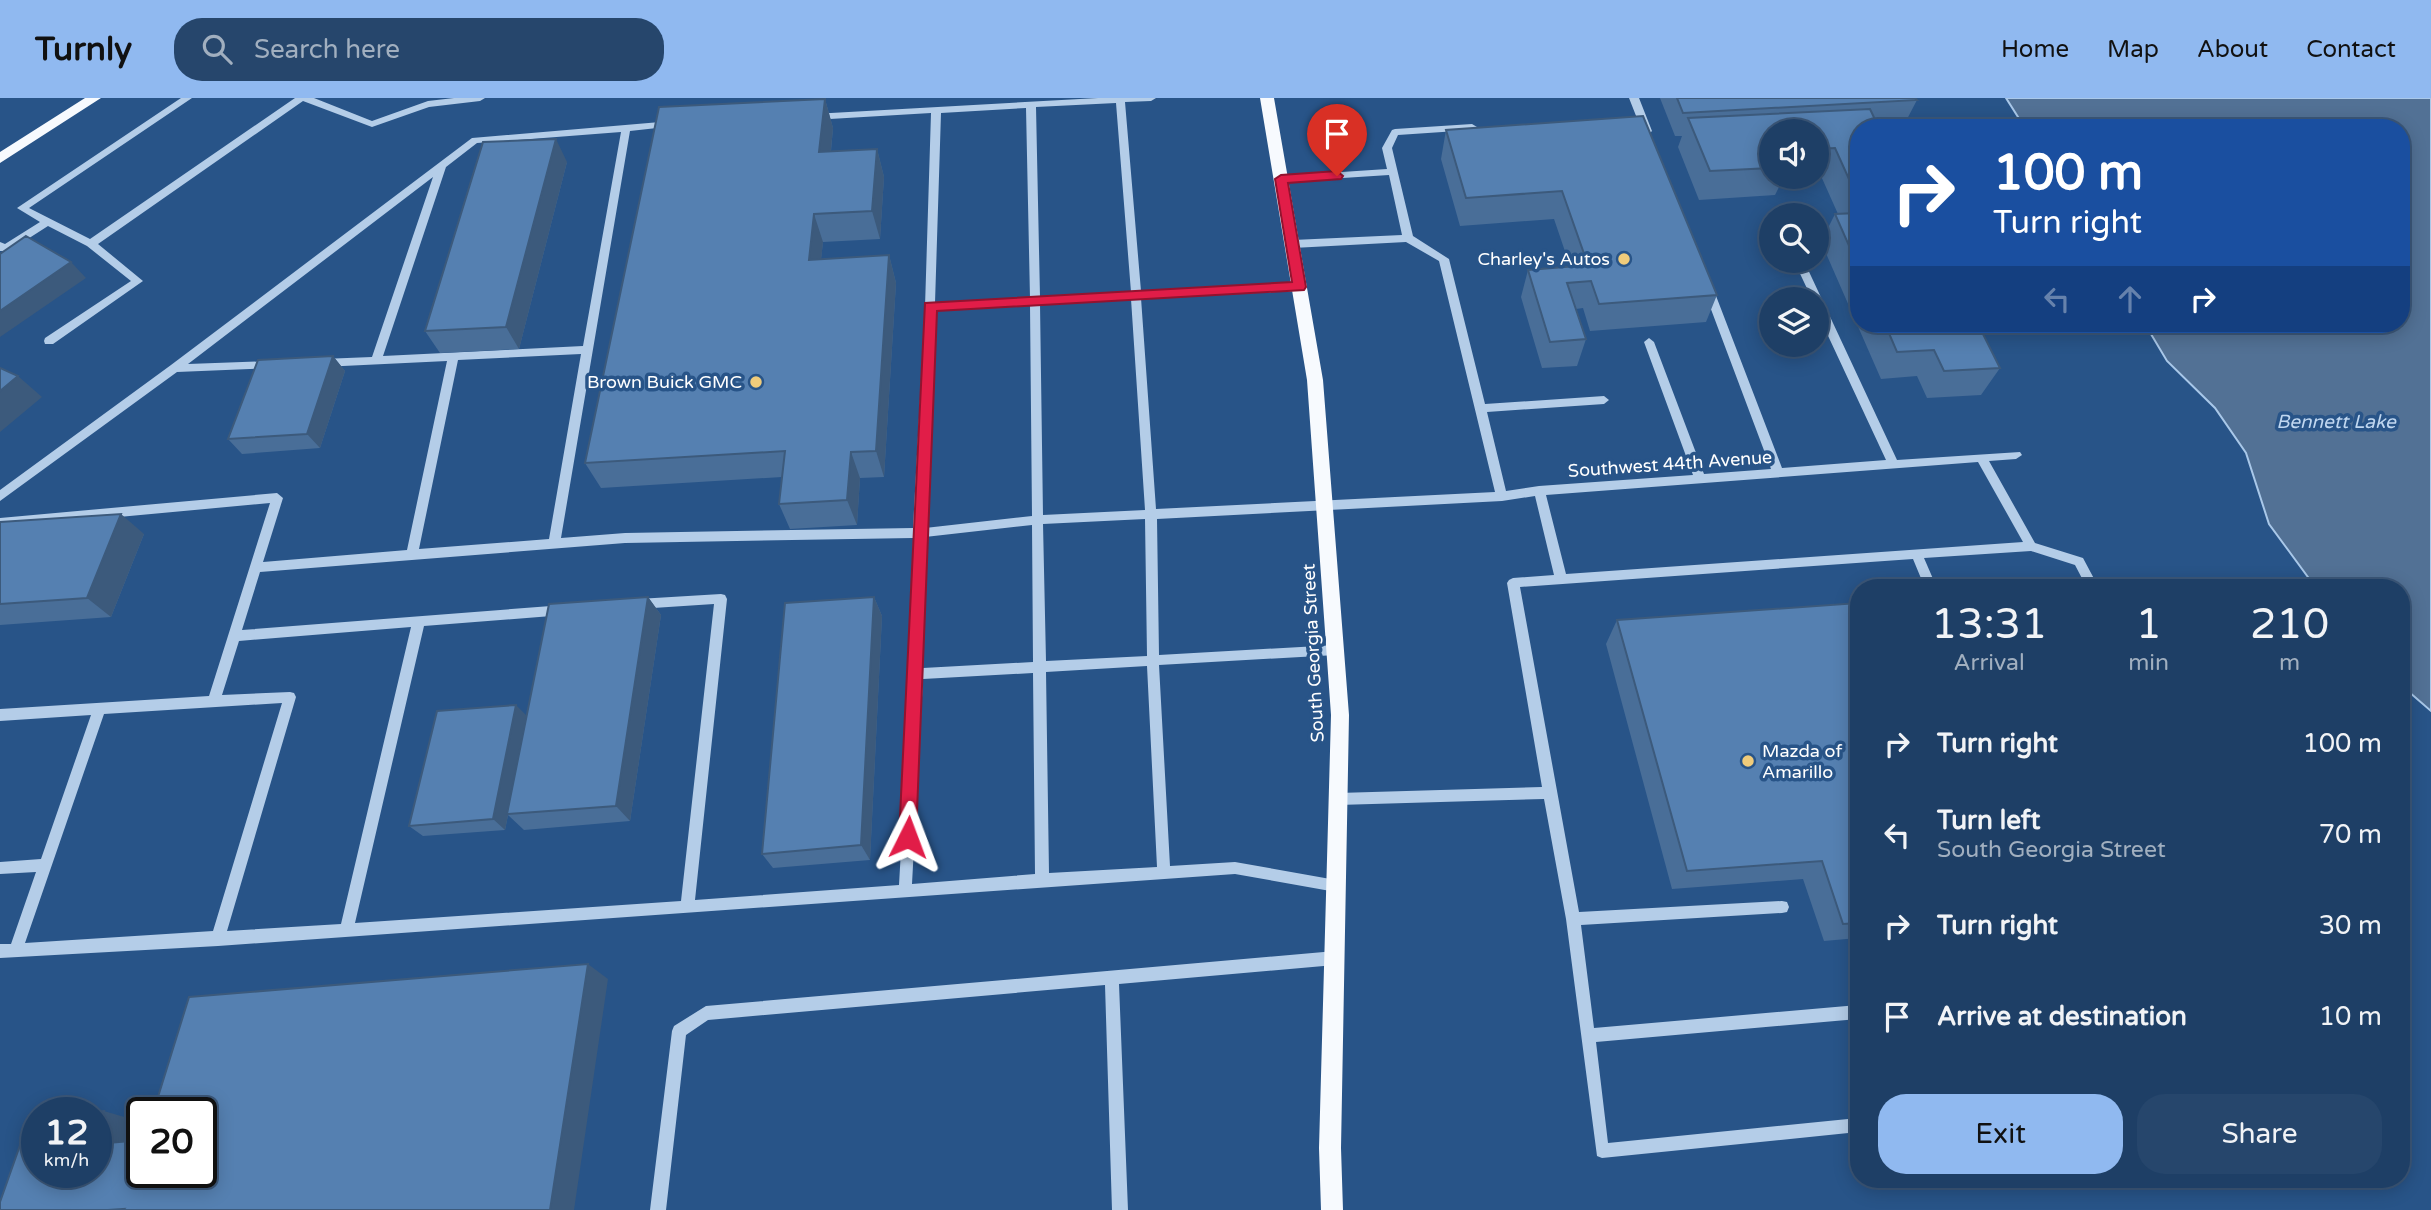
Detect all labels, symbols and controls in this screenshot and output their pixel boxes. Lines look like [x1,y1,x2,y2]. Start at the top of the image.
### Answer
search box [174,18,664,81]
text: Turnly [35,30,132,69]
icon: search [198,30,236,68]
text: Search here [254,34,400,65]
text: Home [2001,35,2069,64]
text: Map [2107,35,2159,64]
text: About [2197,35,2268,64]
text: Contact [2306,35,2396,64]
pin [1307,104,1367,176]
icon: arrive [1318,115,1356,153]
map controls [1759,119,1829,357]
button: sound [1759,119,1829,189]
text: 100 m [1993,144,2143,203]
icon: right [1878,147,1969,238]
button: search [1759,203,1829,273]
text: Turn right [1993,204,2142,242]
place label: Charley's Autos [1477,248,1610,270]
marker: Charley's Autos [1616,251,1632,267]
icon: left [2038,280,2076,318]
icon: ahead [2111,280,2149,318]
icon: right [2184,280,2222,318]
button: layers [1759,287,1829,357]
place label: Brown Buick GMC [587,371,742,393]
marker: Brown Buick GMC [748,374,764,390]
water label: Bennett Lake [2276,411,2397,433]
street label: Southwest 44th Avenue [1567,446,1773,482]
street label: South Georgia Street [1297,563,1329,743]
text: 13:31 [1931,599,2047,650]
text: 1 [2135,599,2162,650]
text: 210 [2250,599,2329,650]
text: Arrival [1954,649,2025,677]
text: min [2128,649,2169,677]
text: m [2279,649,2300,677]
icon: right [1878,725,1916,763]
text: Turn right [1937,728,2058,759]
text: 100 m [2302,728,2382,759]
place label: Mazda of Amarillo [1762,740,1842,783]
marker: Mazda of Amarillo [1740,753,1756,769]
position arrow [871,800,945,874]
text: Turn left [1937,805,2040,836]
icon: left [1878,816,1916,854]
text: 70 m [2319,819,2382,850]
text: South Georgia Street [1937,836,2166,864]
icon: right [1878,907,1916,945]
text: Turn right [1937,910,2058,941]
text: 30 m [2319,910,2382,941]
icon: arrive [1878,998,1916,1036]
text: Arrive at destination [1937,1001,2187,1032]
text: 10 m [2319,1001,2382,1032]
button: Exit [1878,1094,2123,1174]
button: Share [2137,1094,2382,1174]
speed limit sign: 20 [126,1097,217,1188]
text: 12 [45,1112,88,1154]
text: km/h [44,1149,89,1171]

